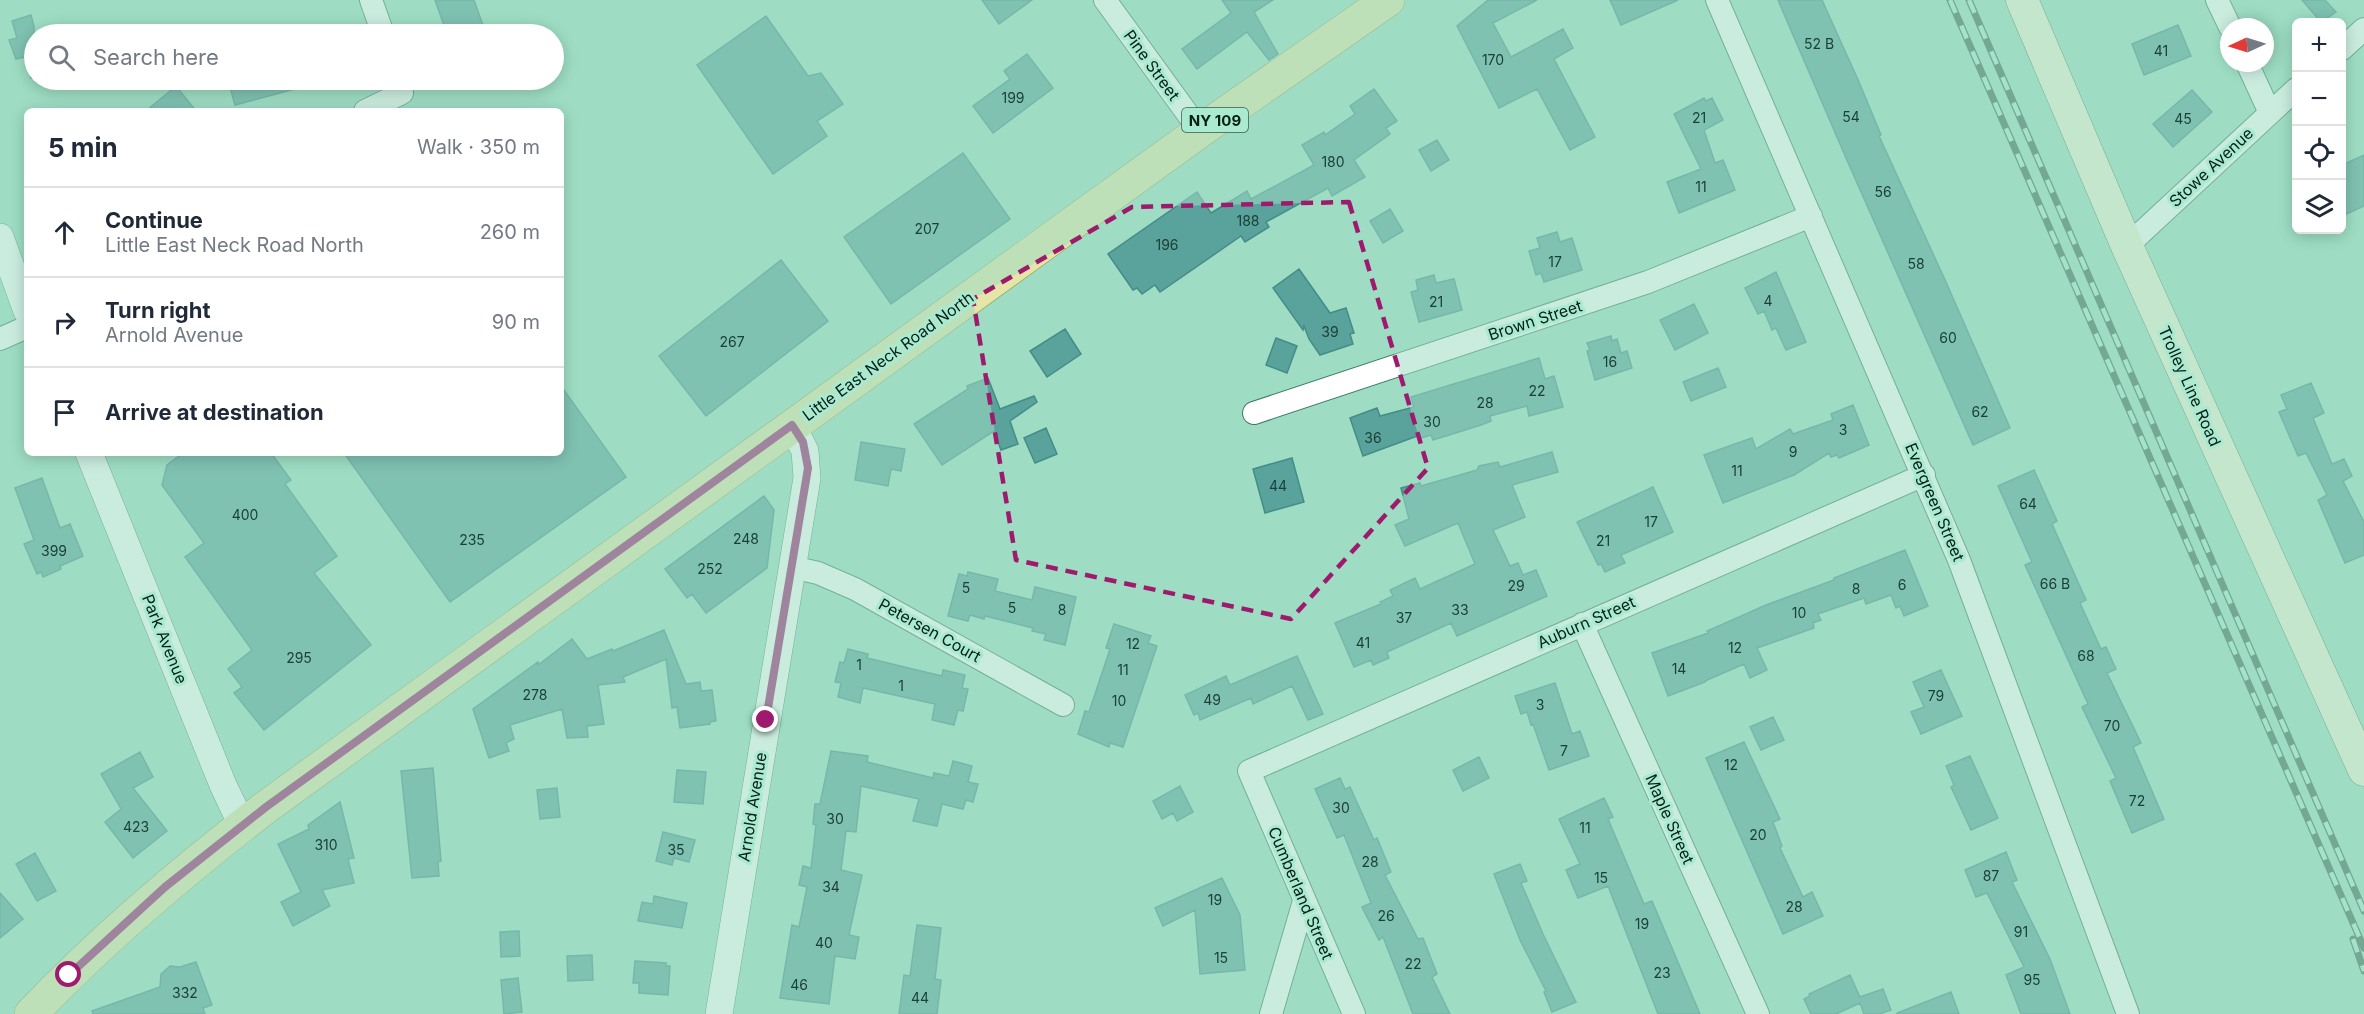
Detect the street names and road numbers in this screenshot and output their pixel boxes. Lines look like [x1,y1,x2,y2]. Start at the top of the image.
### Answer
street label: Pine Street [1120,26,1184,104]
road number: NY 109 [1182,108,1248,132]
street label: Stowe Avenue [2165,123,2257,211]
street label: Little East Neck Road North [798,287,978,425]
street label: Brown Street [1485,295,1585,345]
street label: Trolley Line Road [2154,323,2226,449]
street label: Evergreen Street [1901,440,1969,564]
street label: Park Avenue [138,591,192,687]
street label: Auburn Street [1534,591,1638,653]
street label: Petersen Court [875,594,985,666]
street label: Arnold Avenue [733,751,771,863]
street label: Maple Street [1641,771,1699,867]
street label: Cumberland Street [1264,824,1338,962]

